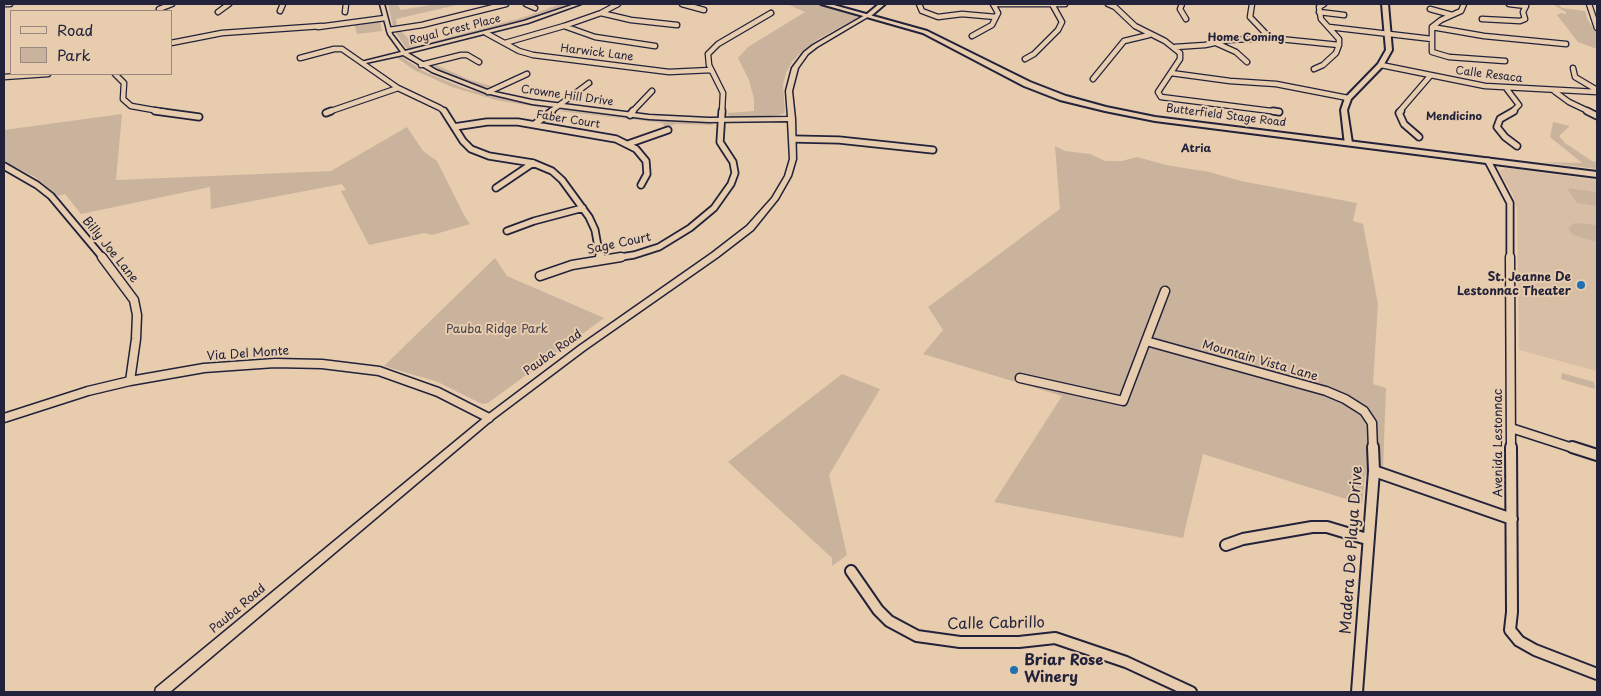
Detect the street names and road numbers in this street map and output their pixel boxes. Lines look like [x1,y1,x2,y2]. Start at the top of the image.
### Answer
street label: Royal Crest Place [408,12,502,48]
street label: Harwick Lane [560,42,634,64]
street label: Calle Resaca [1455,64,1523,86]
street label: Crowne Hill Drive [520,83,614,109]
street label: Butterfield Stage Road [1165,102,1287,130]
street label: Faber Court [535,108,601,132]
street label: Billy Joe Lane [79,214,141,286]
street label: Sage Court [586,230,652,258]
street label: Pauba Road [521,327,585,379]
street label: Mountain Vista Lane [1200,338,1320,384]
street label: Via Del Monte [206,344,290,364]
street label: Avenida Lestonnac [1492,389,1506,497]
street label: Madera De Playa Drive [1337,465,1367,635]
street label: Pauba Road [207,581,269,637]
street label: Calle Cabrillo [947,614,1045,634]

